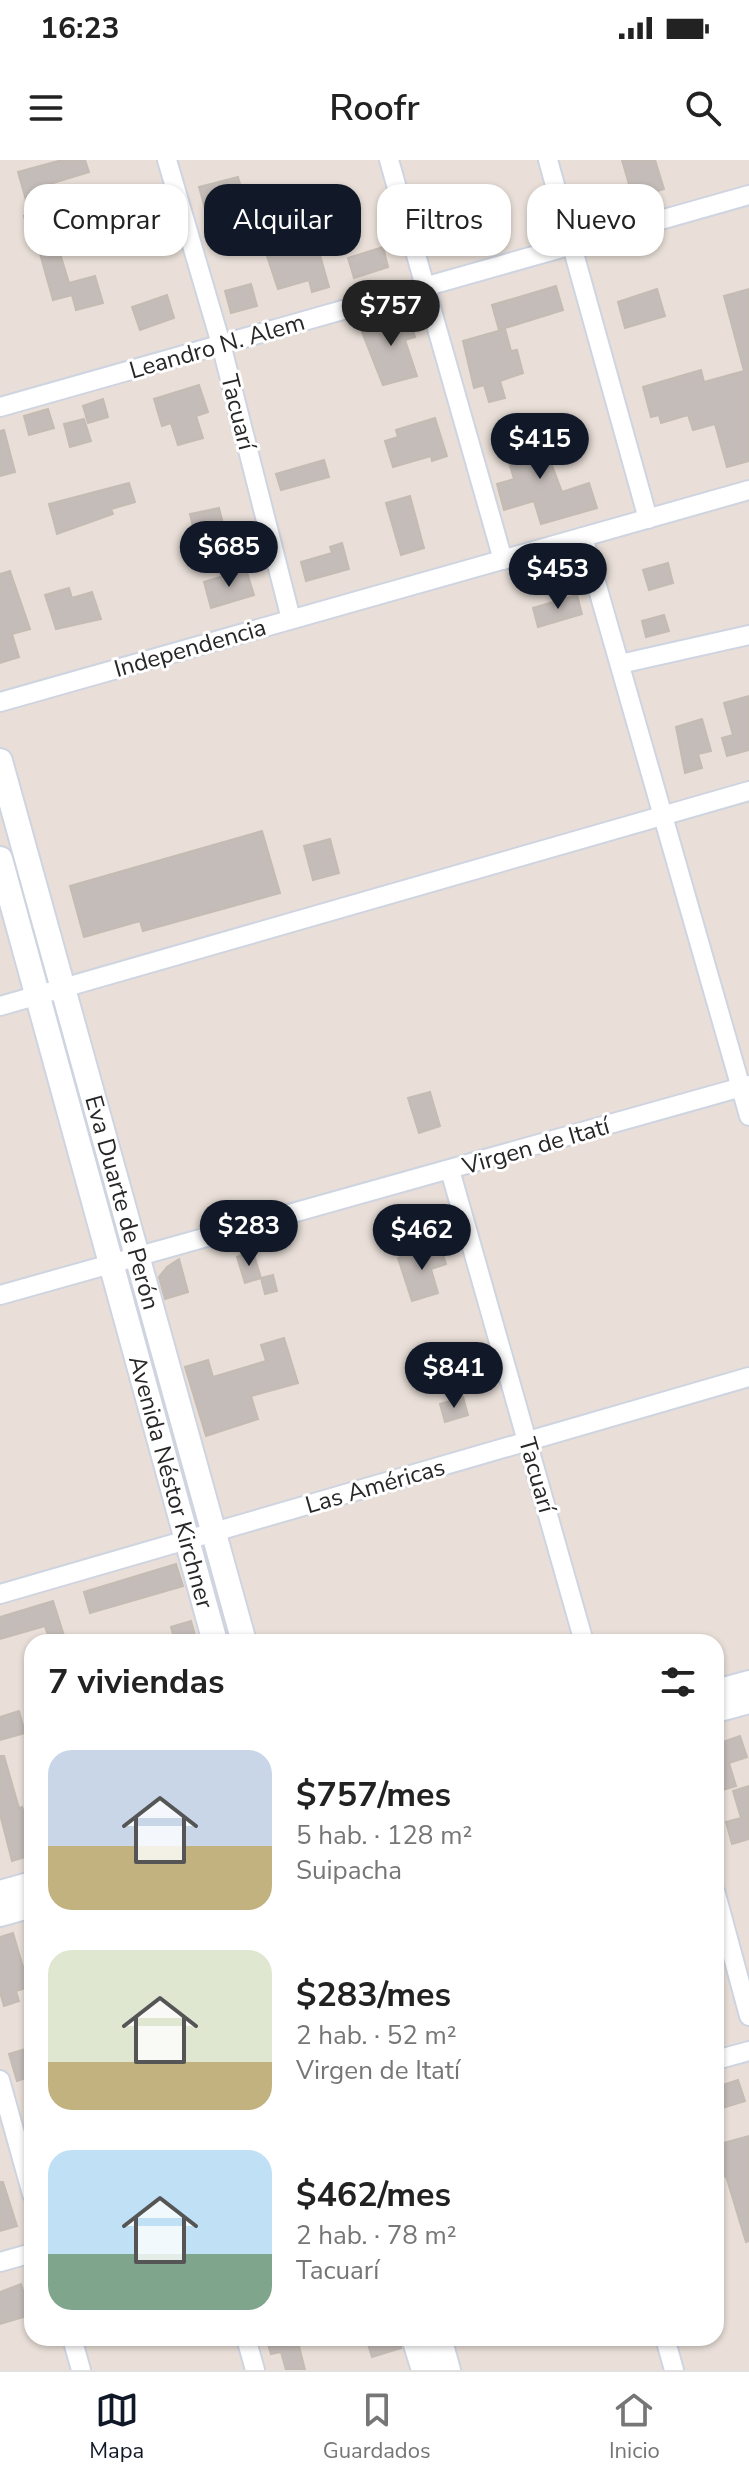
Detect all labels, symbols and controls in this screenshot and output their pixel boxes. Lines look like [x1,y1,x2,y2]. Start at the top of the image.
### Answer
text: 16:23 [40,8,119,49]
text: Roofr [329,84,420,133]
icon: menu [24,86,68,130]
icon: search [681,86,725,130]
chip: Comprar [24,184,188,256]
chip: Alquilar [204,184,361,256]
chip: Filtros [377,184,511,256]
chip: Nuevo [527,184,664,256]
pin: $757 [344,280,438,348]
text: $757 [360,288,422,323]
street label: Leandro N. Alem [126,306,308,386]
street label: Tacuarí [213,371,263,455]
pin: $415 [493,413,587,481]
text: $415 [509,421,571,456]
pin: $685 [182,521,276,589]
text: $685 [198,529,260,564]
pin: $453 [511,543,605,611]
text: $453 [527,551,589,586]
street label: Independencia [110,611,270,685]
street label: Eva Duarte de Perón [77,1092,167,1313]
street label: Virgen de Itatí [458,1109,615,1183]
pin: $283 [202,1200,296,1268]
pin: $462 [375,1204,469,1272]
text: $283 [218,1208,280,1243]
text: $462 [391,1212,453,1247]
pin: $841 [407,1342,501,1410]
text: $841 [423,1350,485,1385]
street label: Avenida Néstor Kirchner [121,1352,221,1612]
street label: Tacuarí [511,1434,563,1518]
street label: Las Américas [302,1451,448,1521]
text: 7 viviendas [48,1659,225,1705]
icon: filters [656,1660,700,1704]
text: $757/mes [296,1772,451,1818]
icon: home [112,1782,208,1878]
text: 5 hab. · 128 m² [296,1818,472,1853]
text: Suipacha [296,1853,402,1888]
text: $283/mes [296,1972,451,2018]
icon: home [112,1982,208,2078]
text: 2 hab. · 52 m² [296,2018,457,2053]
text: Virgen de Itatí [296,2053,460,2088]
text: $462/mes [296,2172,451,2218]
icon: home [112,2182,208,2278]
text: 2 hab. · 78 m² [296,2218,457,2253]
text: Tacuarí [296,2253,379,2288]
tab: Mapa [89,2388,144,2466]
tab: Guardados [323,2388,431,2466]
tab: Inicio [609,2388,660,2466]

